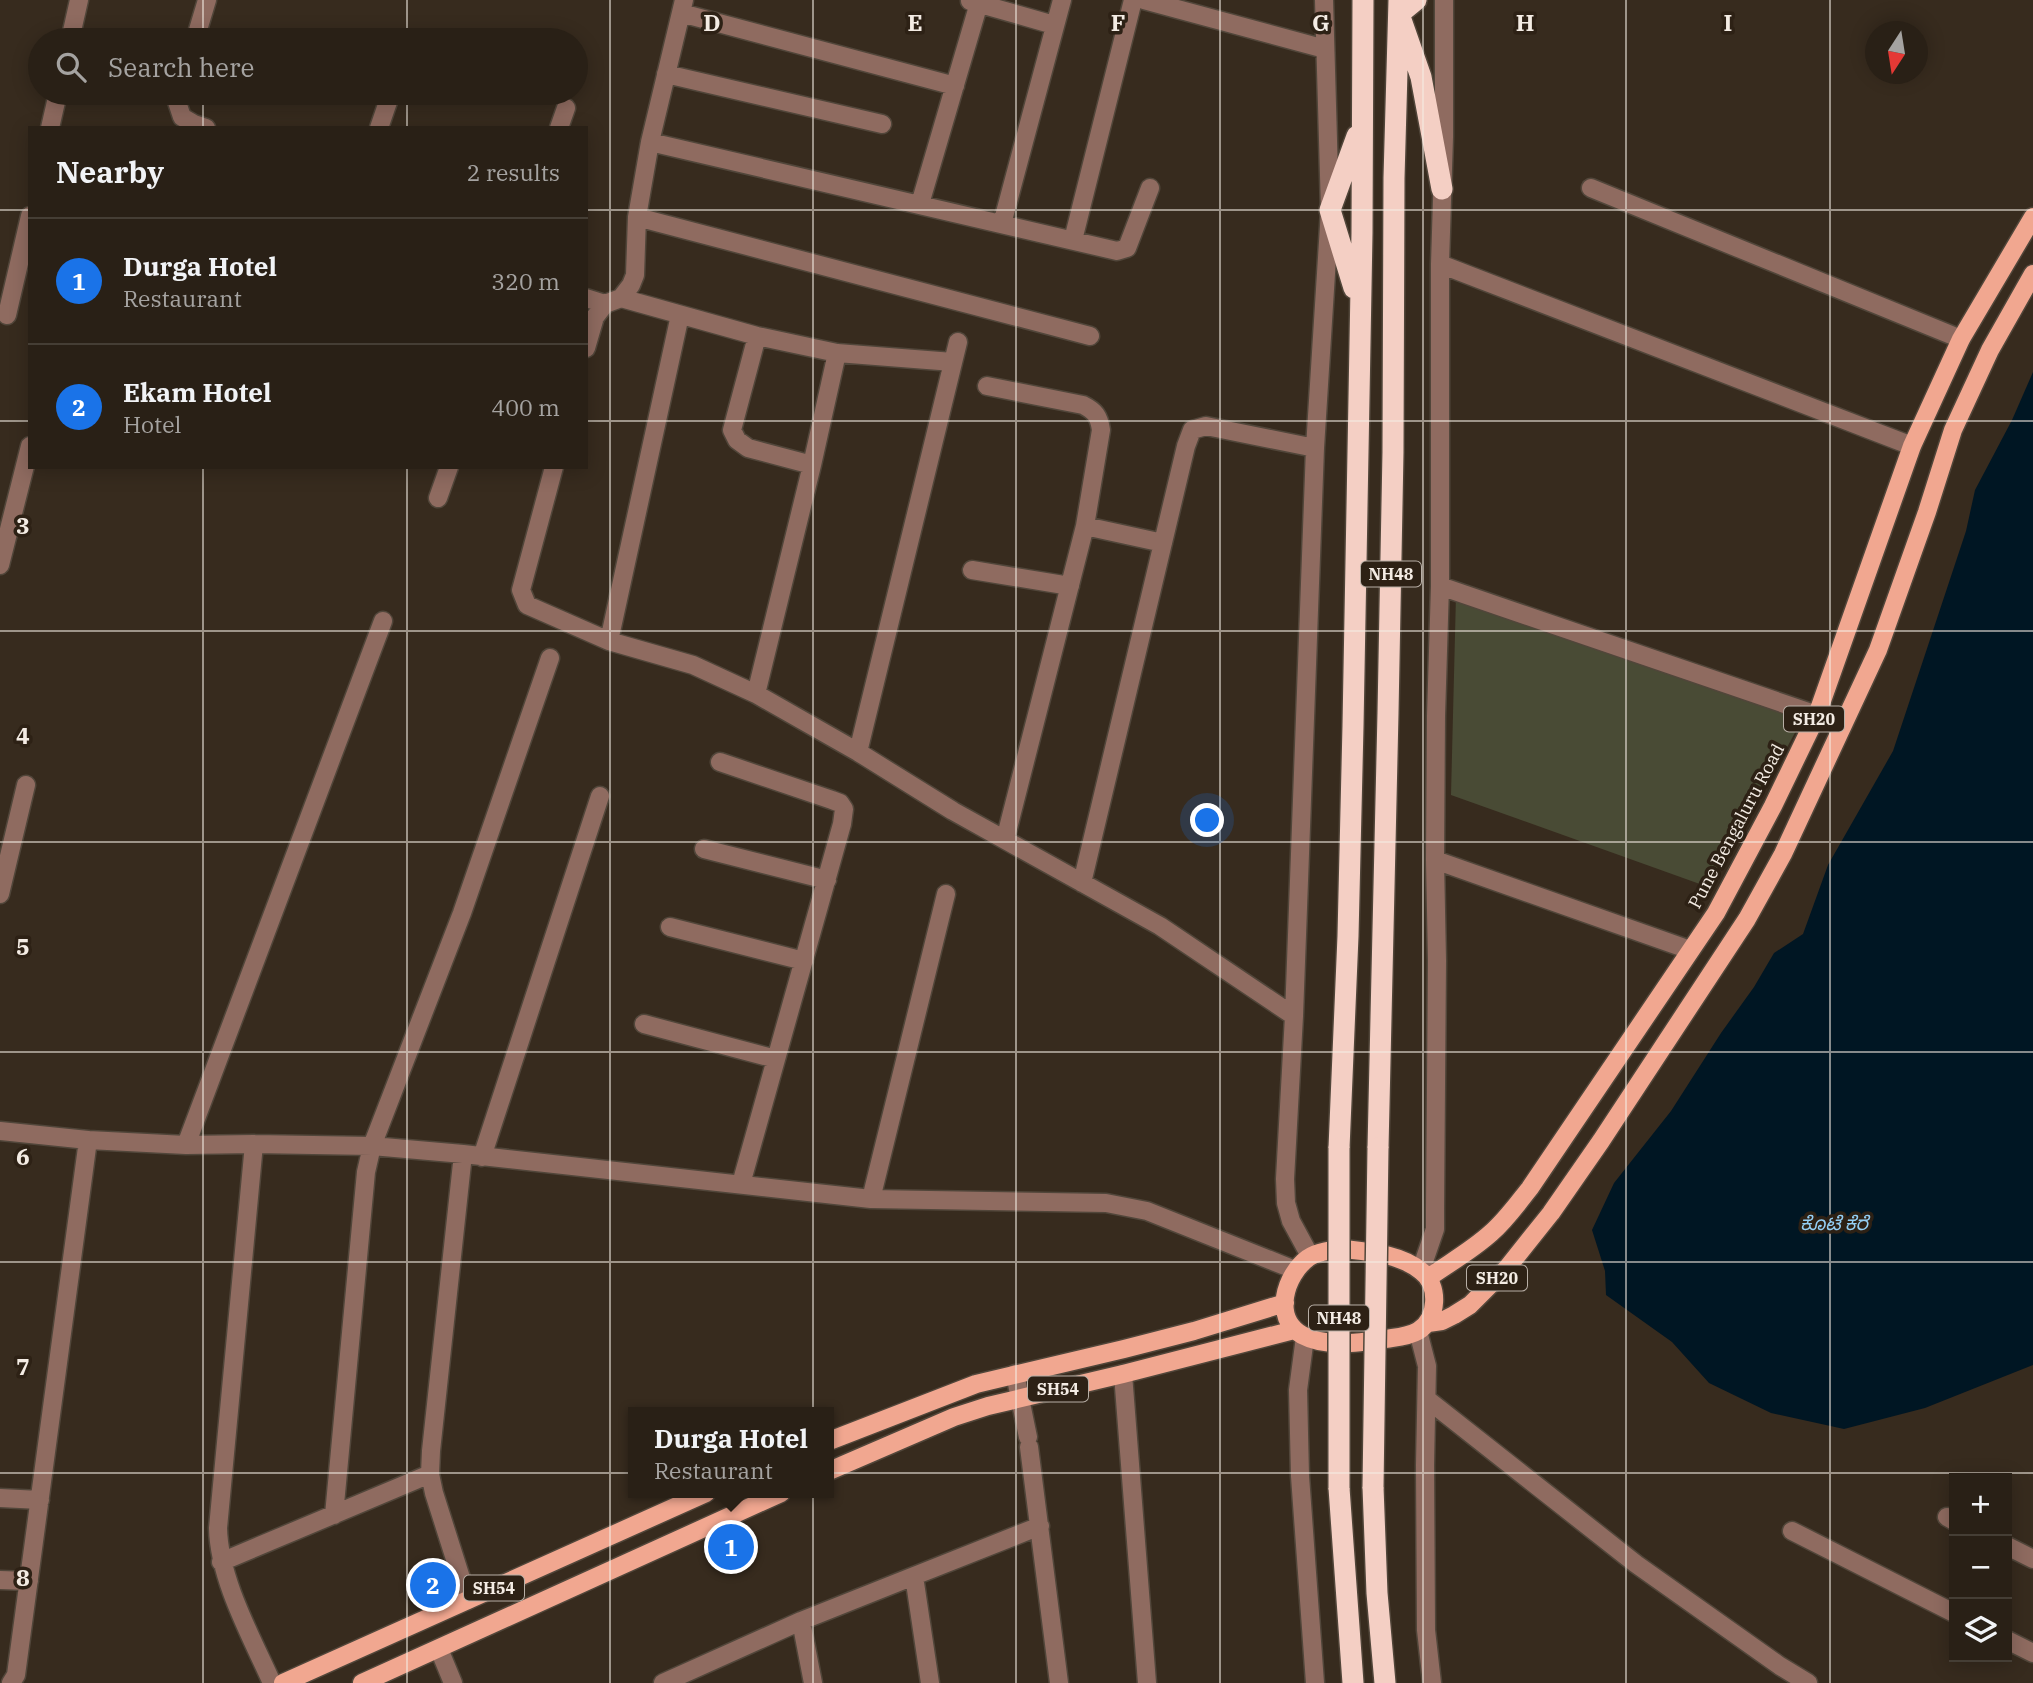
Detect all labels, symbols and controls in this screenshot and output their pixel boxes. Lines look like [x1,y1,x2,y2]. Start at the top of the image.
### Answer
text: D [703,7,721,37]
text: E [907,7,923,37]
text: F [1111,7,1125,37]
text: G [1312,7,1330,37]
text: H [1516,7,1534,37]
text: I [1724,7,1732,37]
north arrow [1865,21,1928,84]
search box [28,28,588,105]
icon: search [52,48,90,86]
text: Search here [108,50,254,84]
text: Nearby [56,152,164,191]
text: 2 results [467,157,560,187]
text: Durga Hotel [123,249,277,283]
text: 1 [72,266,86,296]
text: 320 m [491,266,560,296]
text: Restaurant [123,283,242,313]
text: Ekam Hotel [123,375,272,409]
text: 2 [72,392,86,422]
text: 400 m [491,392,560,422]
text: Hotel [123,409,181,439]
text: 3 [16,510,30,540]
road number: NH48 [1361,562,1421,586]
road number: SH20 [1784,706,1844,732]
text: 4 [16,720,30,750]
street label: Pune Bengaluru Road [1683,739,1789,912]
your location [1190,803,1224,837]
text: 5 [16,931,30,961]
text: 6 [16,1141,30,1171]
water label: ಕೊಟೆ ಕೆರೆ [1800,1211,1871,1235]
road number: SH20 [1467,1266,1527,1290]
road number: NH48 [1309,1306,1369,1330]
text: 7 [16,1351,30,1381]
road number: SH54 [1028,1376,1088,1401]
popup [628,1407,834,1498]
text: Durga Hotel [654,1421,808,1455]
text: Restaurant [654,1455,773,1485]
map controls [1949,1473,2012,1662]
button: + [1949,1473,2012,1536]
pin: 1 [708,1521,754,1573]
button: − [1949,1536,2012,1599]
pin: 2 [410,1559,456,1611]
text: 8 [16,1562,30,1592]
road number: SH54 [464,1576,524,1600]
button: layers [1949,1599,2012,1662]

